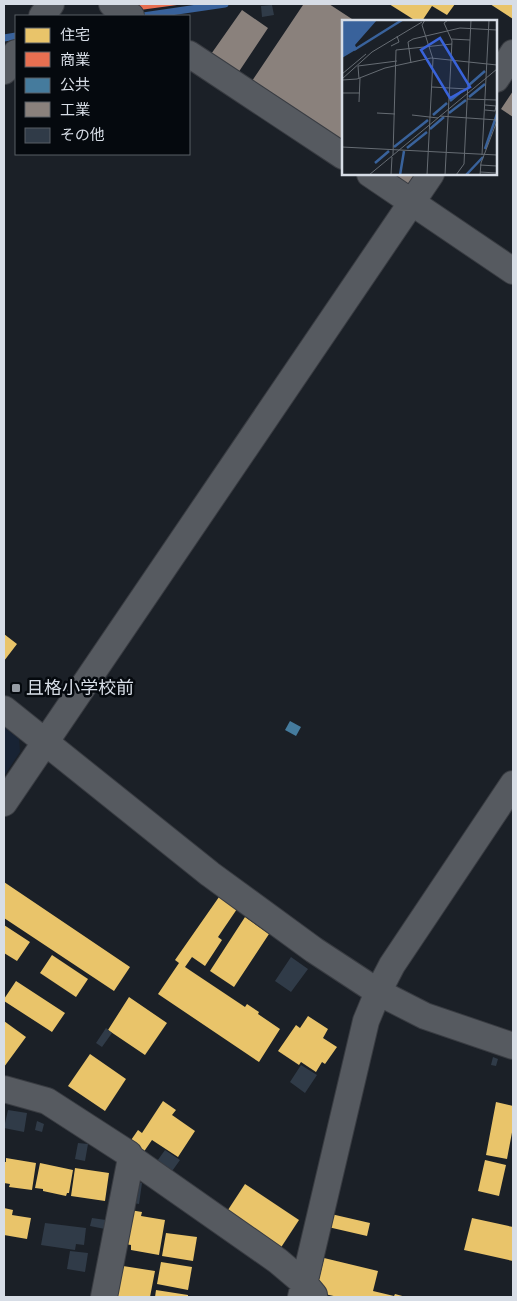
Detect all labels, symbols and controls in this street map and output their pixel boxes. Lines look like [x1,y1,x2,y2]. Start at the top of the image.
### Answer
legend [15,15,190,155]
inset map [342,20,497,175]
text: 住宅 [60,26,90,45]
text: 商業 [60,51,90,70]
text: 公共 [60,76,90,95]
text: 工業 [60,101,90,120]
text: その他 [60,126,105,145]
place label: 且格小学校前 [26,678,134,699]
marker: 且格小学校前 [10,682,22,694]

